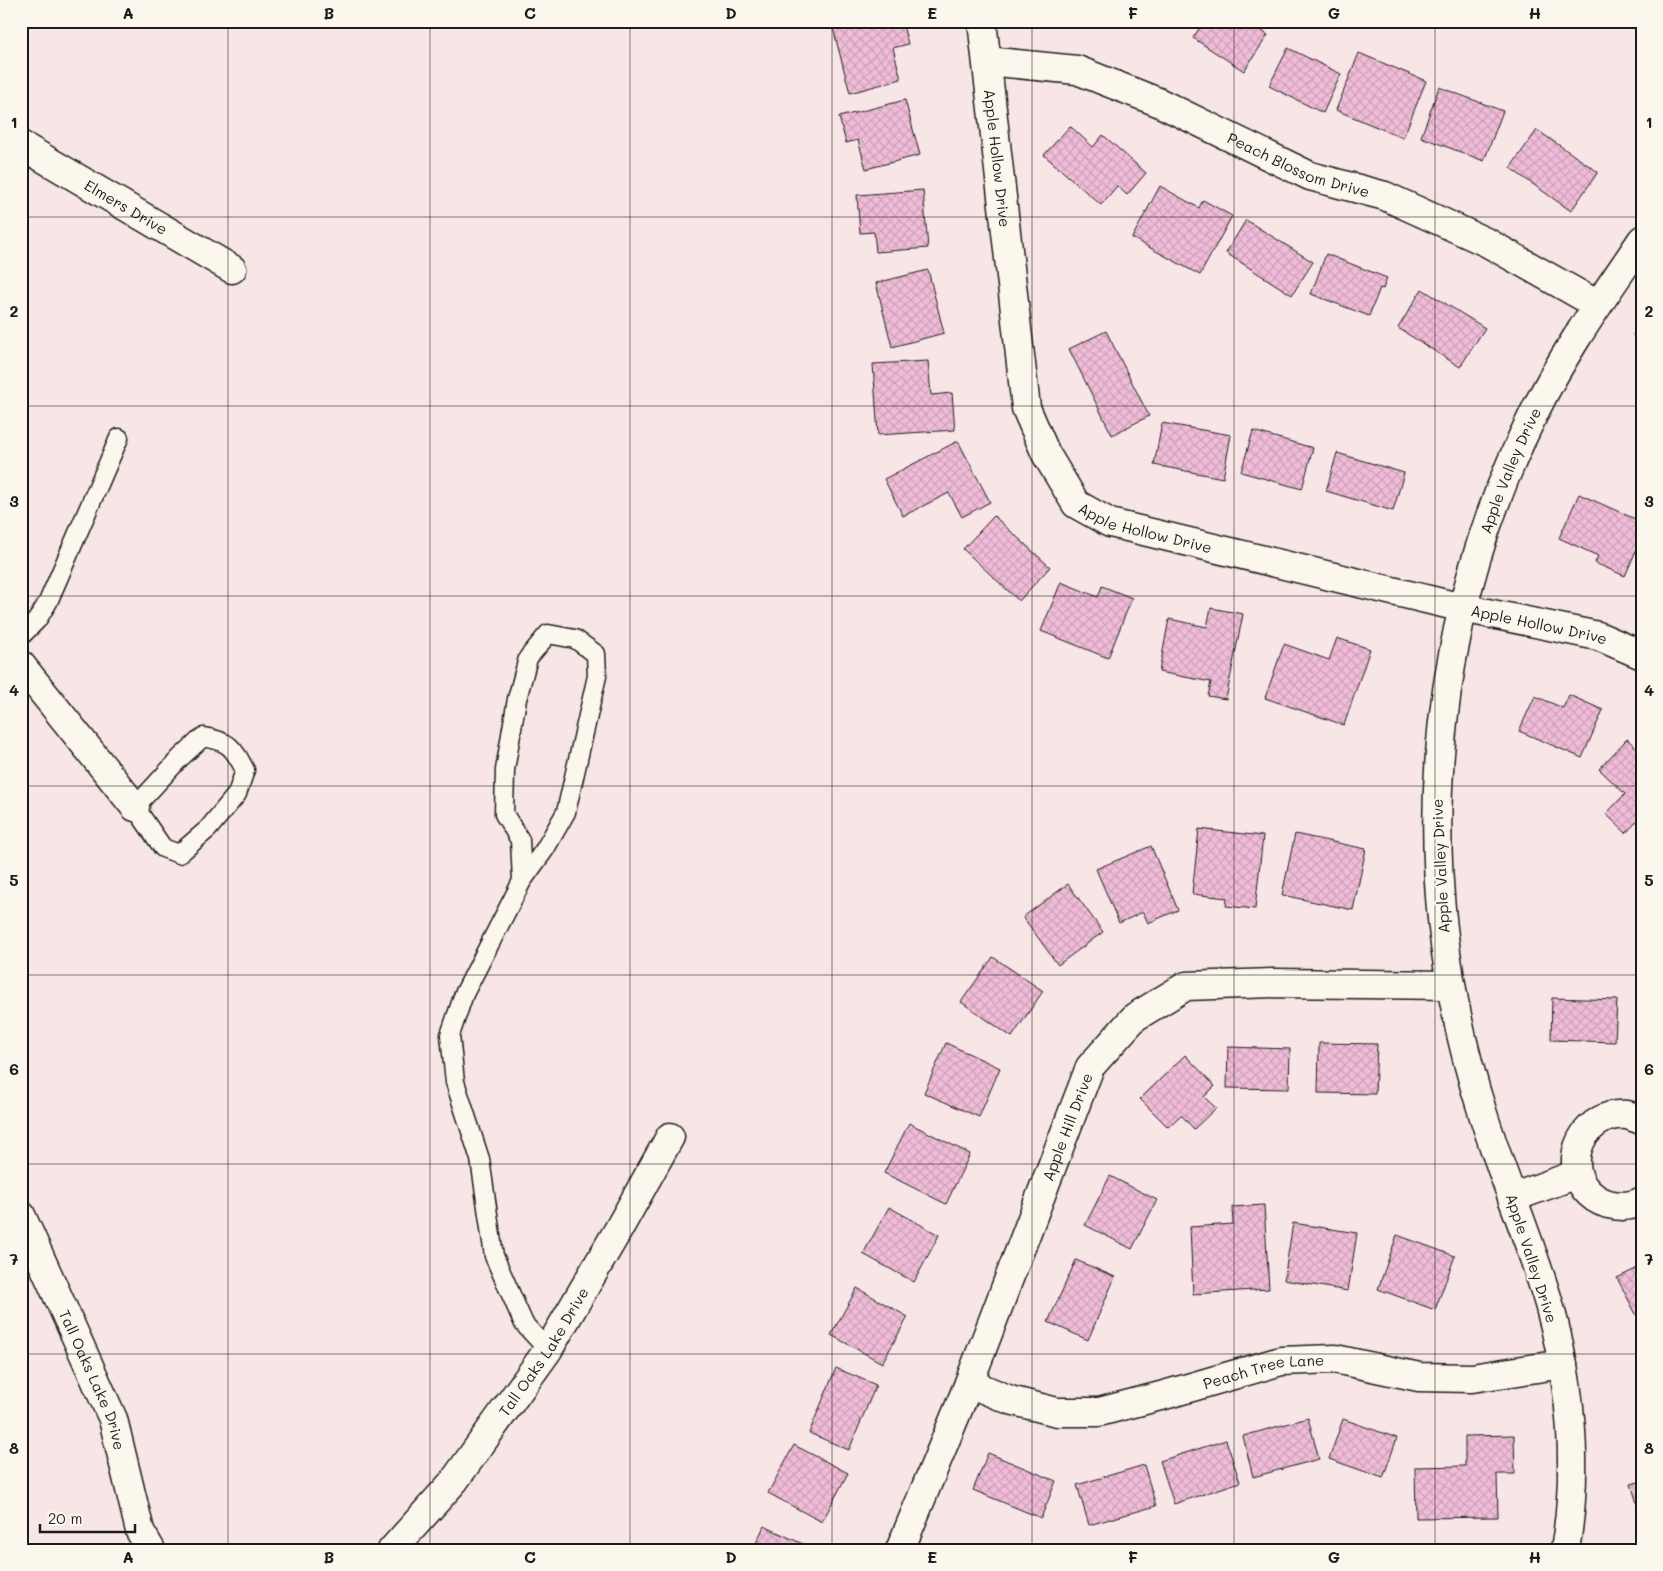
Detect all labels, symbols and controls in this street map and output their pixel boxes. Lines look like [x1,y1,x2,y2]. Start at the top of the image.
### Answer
text: A [122,2,134,23]
text: B [324,2,334,23]
text: C [524,2,536,23]
text: D [725,2,737,23]
text: E [927,2,937,23]
text: F [1128,2,1138,23]
text: G [1328,2,1340,23]
text: H [1529,2,1541,23]
street label: Apple Hollow Drive [980,88,1015,228]
text: 1 [10,111,18,132]
text: 1 [1645,111,1653,132]
street label: Peach Blossom Drive [1224,127,1372,201]
street label: Elmers Drive [81,175,171,239]
text: 2 [10,300,19,321]
text: 2 [1645,300,1654,321]
street label: Apple Valley Drive [1475,404,1545,536]
text: 3 [9,490,19,511]
text: 3 [1644,490,1654,511]
street label: Apple Hollow Drive [1075,497,1214,557]
street label: Apple Hollow Drive [1469,600,1611,649]
text: 4 [9,679,19,700]
text: 4 [1644,679,1654,700]
street label: Apple Valley Drive [1426,798,1454,934]
text: 5 [9,869,19,890]
text: 5 [1644,869,1654,890]
text: 6 [9,1058,19,1079]
text: 6 [1644,1058,1654,1079]
street label: Apple Hill Drive [1037,1070,1097,1184]
street label: Apple Valley Drive [1502,1191,1562,1325]
text: 7 [10,1248,19,1269]
text: 7 [1645,1248,1654,1269]
street label: Tall Oaks Lake Drive [494,1283,593,1420]
street label: Tall Oaks Lake Drive [55,1306,130,1452]
street label: Peach Tree Lane [1200,1349,1324,1393]
text: 8 [9,1437,19,1458]
text: 8 [1644,1437,1654,1458]
scale bar [40,1501,135,1533]
text: 20 m [48,1508,82,1528]
text: A [122,1546,134,1567]
text: B [324,1546,334,1567]
text: C [524,1546,536,1567]
text: D [725,1546,737,1567]
text: E [927,1546,937,1567]
text: F [1128,1546,1138,1567]
text: G [1328,1546,1340,1567]
text: H [1529,1546,1541,1567]

